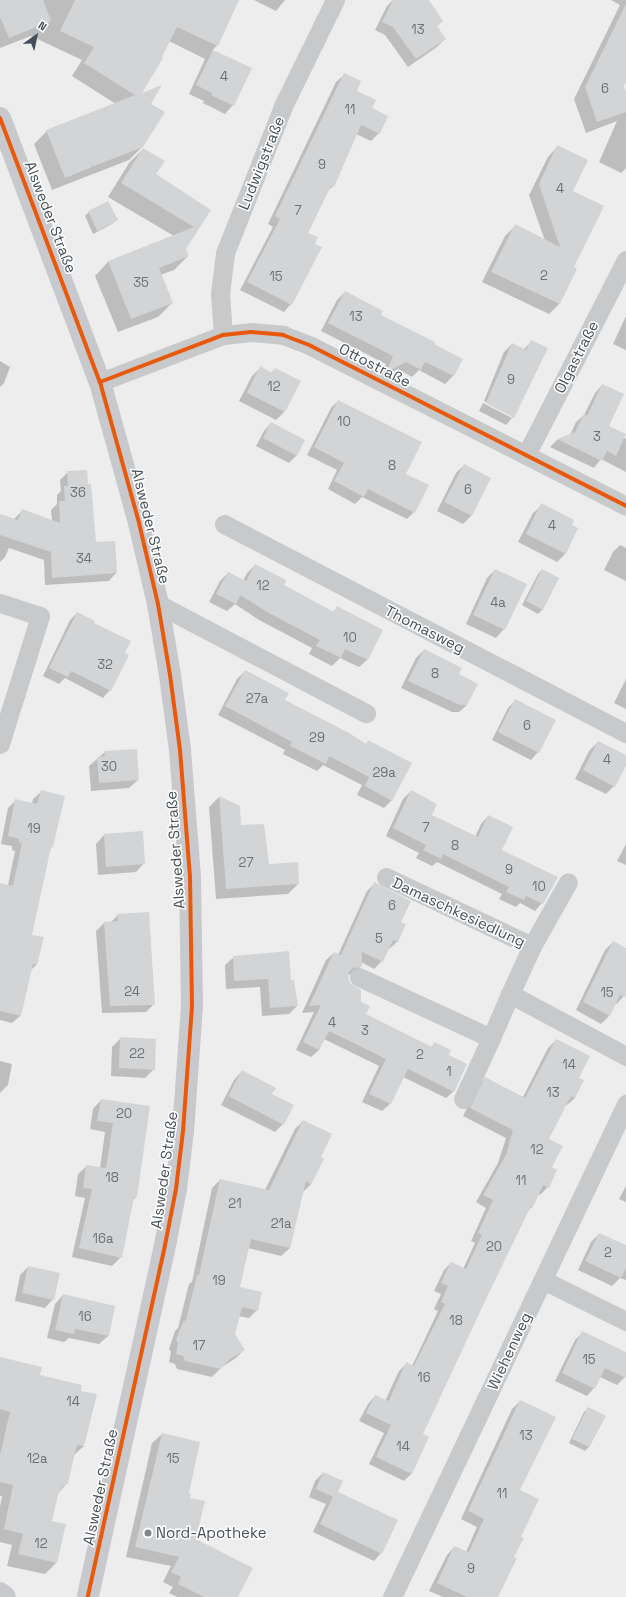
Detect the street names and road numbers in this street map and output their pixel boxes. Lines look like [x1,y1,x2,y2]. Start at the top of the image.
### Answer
street label: Ludwigstraße [234,114,288,212]
street label: Alsweder Straße [21,159,81,275]
street label: Olgastraße [550,318,602,396]
street label: Ottostraße [336,339,414,391]
street label: Alsweder Straße [128,467,174,585]
street label: Thomasweg [382,601,468,657]
street label: Alsweder Straße [162,790,188,910]
street label: Damaschkesiedlung [390,873,528,951]
street label: Alsweder Straße [147,1110,181,1230]
street label: Wiehenweg [483,1309,535,1393]
street label: Alsweder Straße [79,1427,121,1547]

